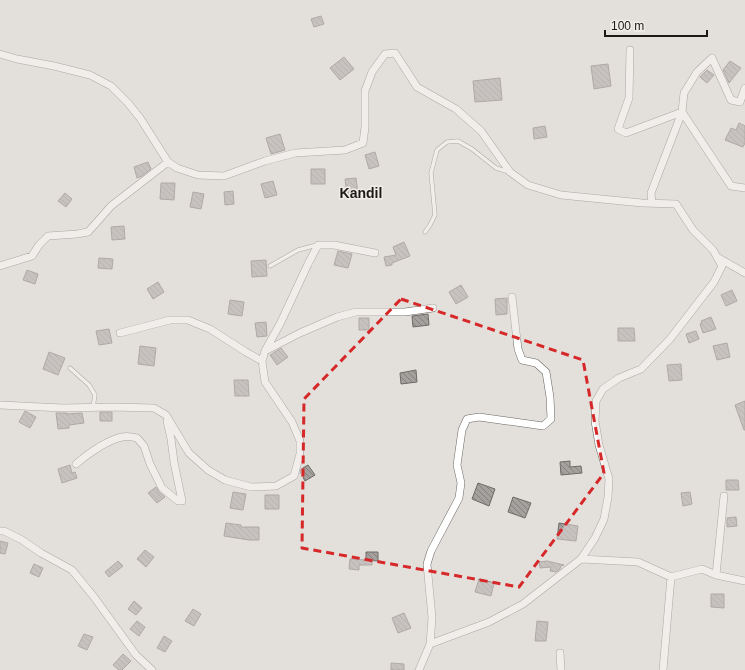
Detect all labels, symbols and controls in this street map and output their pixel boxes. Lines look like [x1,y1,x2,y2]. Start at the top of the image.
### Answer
scale bar [605,12,707,38]
text: 100 m [611,19,644,33]
district label: Kandil [340,185,382,201]

